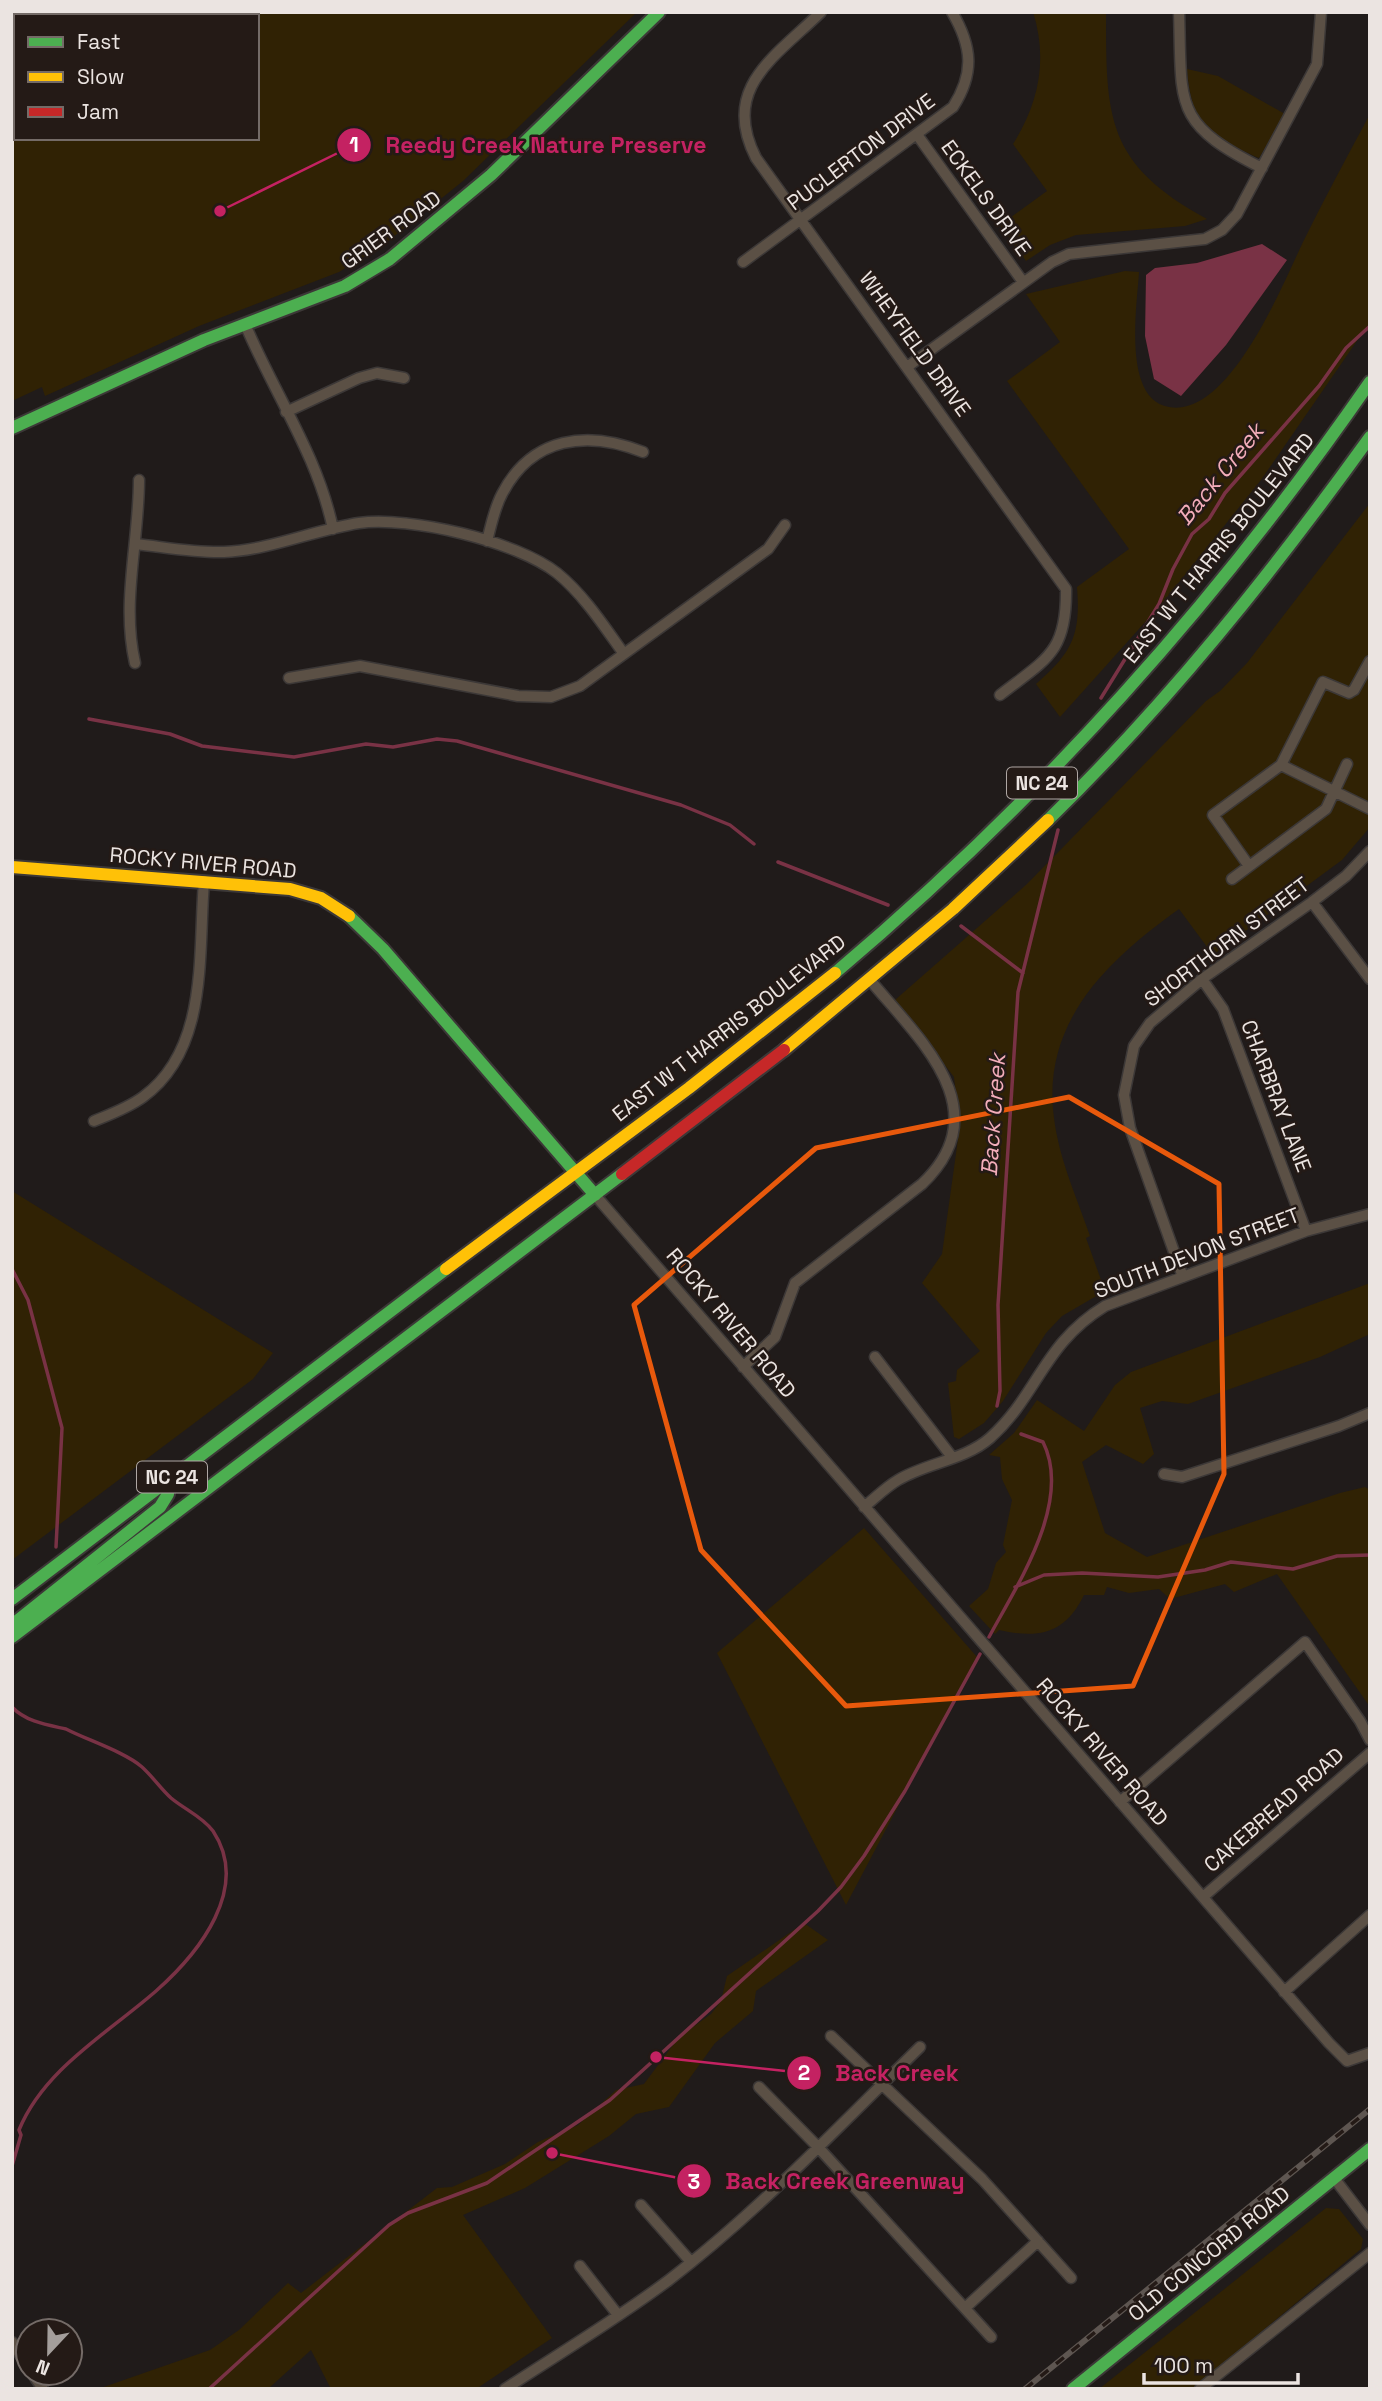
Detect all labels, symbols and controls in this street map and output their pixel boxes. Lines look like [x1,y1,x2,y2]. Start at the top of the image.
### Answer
legend [14,14,259,140]
text: Fast [77,28,121,55]
text: Slow [77,63,125,90]
street label: PUCLERTON DRIVE [781,87,940,216]
text: Jam [77,98,119,125]
callout: Reedy Creek Nature Preserve [337,123,721,167]
text: Reedy Creek Nature Preserve [386,130,706,160]
text: 1 [349,131,359,158]
street label: ECKELS DRIVE [935,134,1038,261]
street label: GRIER ROAD [335,184,446,275]
street label: WHEYFIELD DRIVE [854,266,977,422]
water label: Back Creek [1170,415,1272,531]
street label: EAST W T HARRIS BOULEVARD [1117,427,1320,668]
road number: NC 24 [1007,768,1077,798]
street label: ROCKY RIVER ROAD [108,841,298,884]
street label: SHORTHORN STREET [1139,871,1315,1013]
street label: EAST W T HARRIS BOULEVARD [607,928,851,1127]
street label: CHARBRAY LANE [1235,1016,1318,1176]
water label: Back Creek [974,1050,1012,1177]
street label: SOUTH DEVON STREET [1090,1201,1303,1304]
street label: ROCKY RIVER ROAD [661,1242,802,1403]
road number: NC 24 [137,1462,207,1492]
street label: ROCKY RIVER ROAD [1031,1672,1174,1831]
street label: CAKEBREAD ROAD [1198,1741,1349,1878]
callout: Back Creek [786,2051,973,2095]
text: Back Creek [835,2058,959,2088]
text: 2 [798,2059,810,2086]
callout: Back Creek Greenway [677,2159,979,2203]
text: Back Creek Greenway [725,2166,965,2196]
text: 3 [688,2168,700,2195]
street label: OLD CONCORD ROAD [1122,2180,1295,2327]
north arrow [14,2317,84,2387]
scale bar [1144,2342,1298,2386]
text: 100 m [1154,2352,1213,2379]
text: N [32,2353,53,2381]

